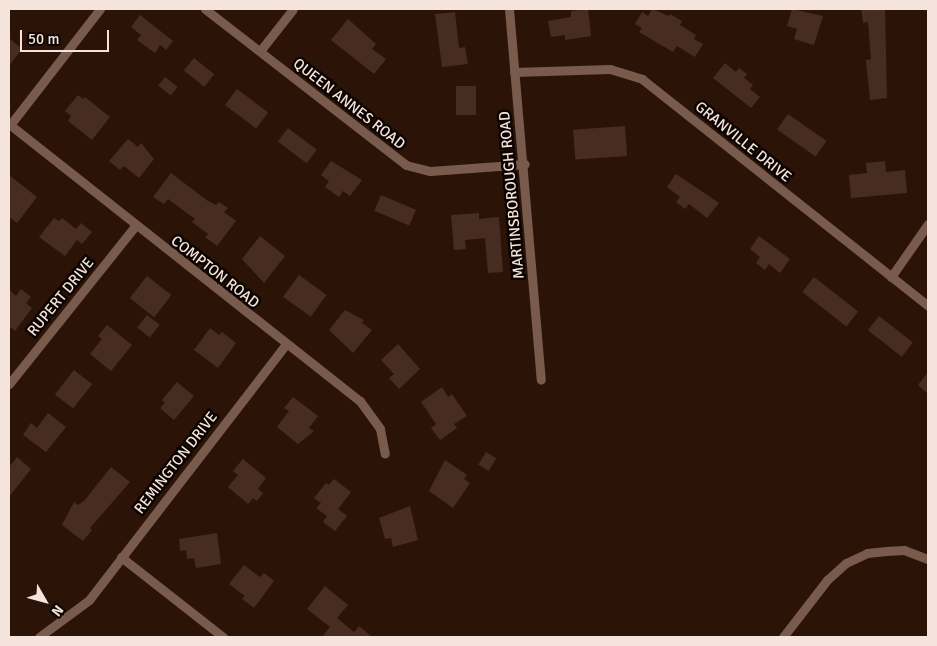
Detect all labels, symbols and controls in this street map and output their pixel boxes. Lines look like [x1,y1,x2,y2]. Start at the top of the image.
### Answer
scale bar [22,20,111,52]
text: 50 m [28,30,59,48]
street label: QUEEN ANNES ROAD [289,55,409,153]
street label: GRANVILLE DRIVE [691,98,795,186]
street label: MARTINSBOROUGH ROAD [496,110,528,280]
street label: COMPTON ROAD [167,232,263,312]
street label: RUPERT DRIVE [24,254,98,340]
street label: REMINGTON DRIVE [131,408,221,518]
north arrow [20,576,70,626]
text: N [48,601,67,620]

